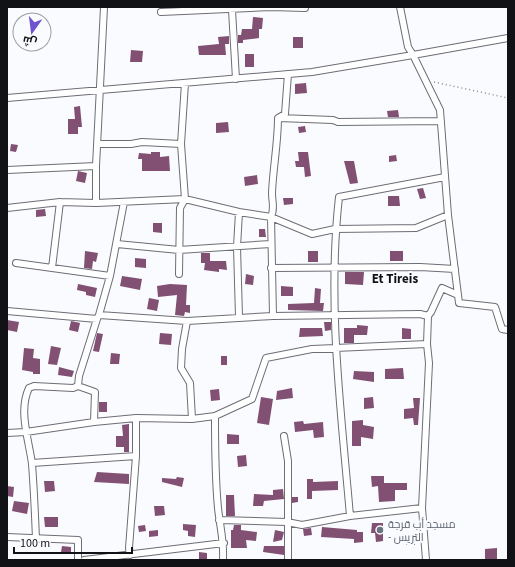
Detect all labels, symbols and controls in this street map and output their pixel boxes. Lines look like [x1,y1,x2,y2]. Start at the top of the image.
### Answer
north arrow [12,12,52,52]
text: ش [21,32,38,50]
district label: Et Tireis [372,270,418,288]
place label: مسجد أب قرجة - التريس [388,517,456,545]
marker: مسجد أب قرجة - التريس [375,525,385,535]
scale bar [14,529,132,555]
text: 100 m [20,535,50,552]

